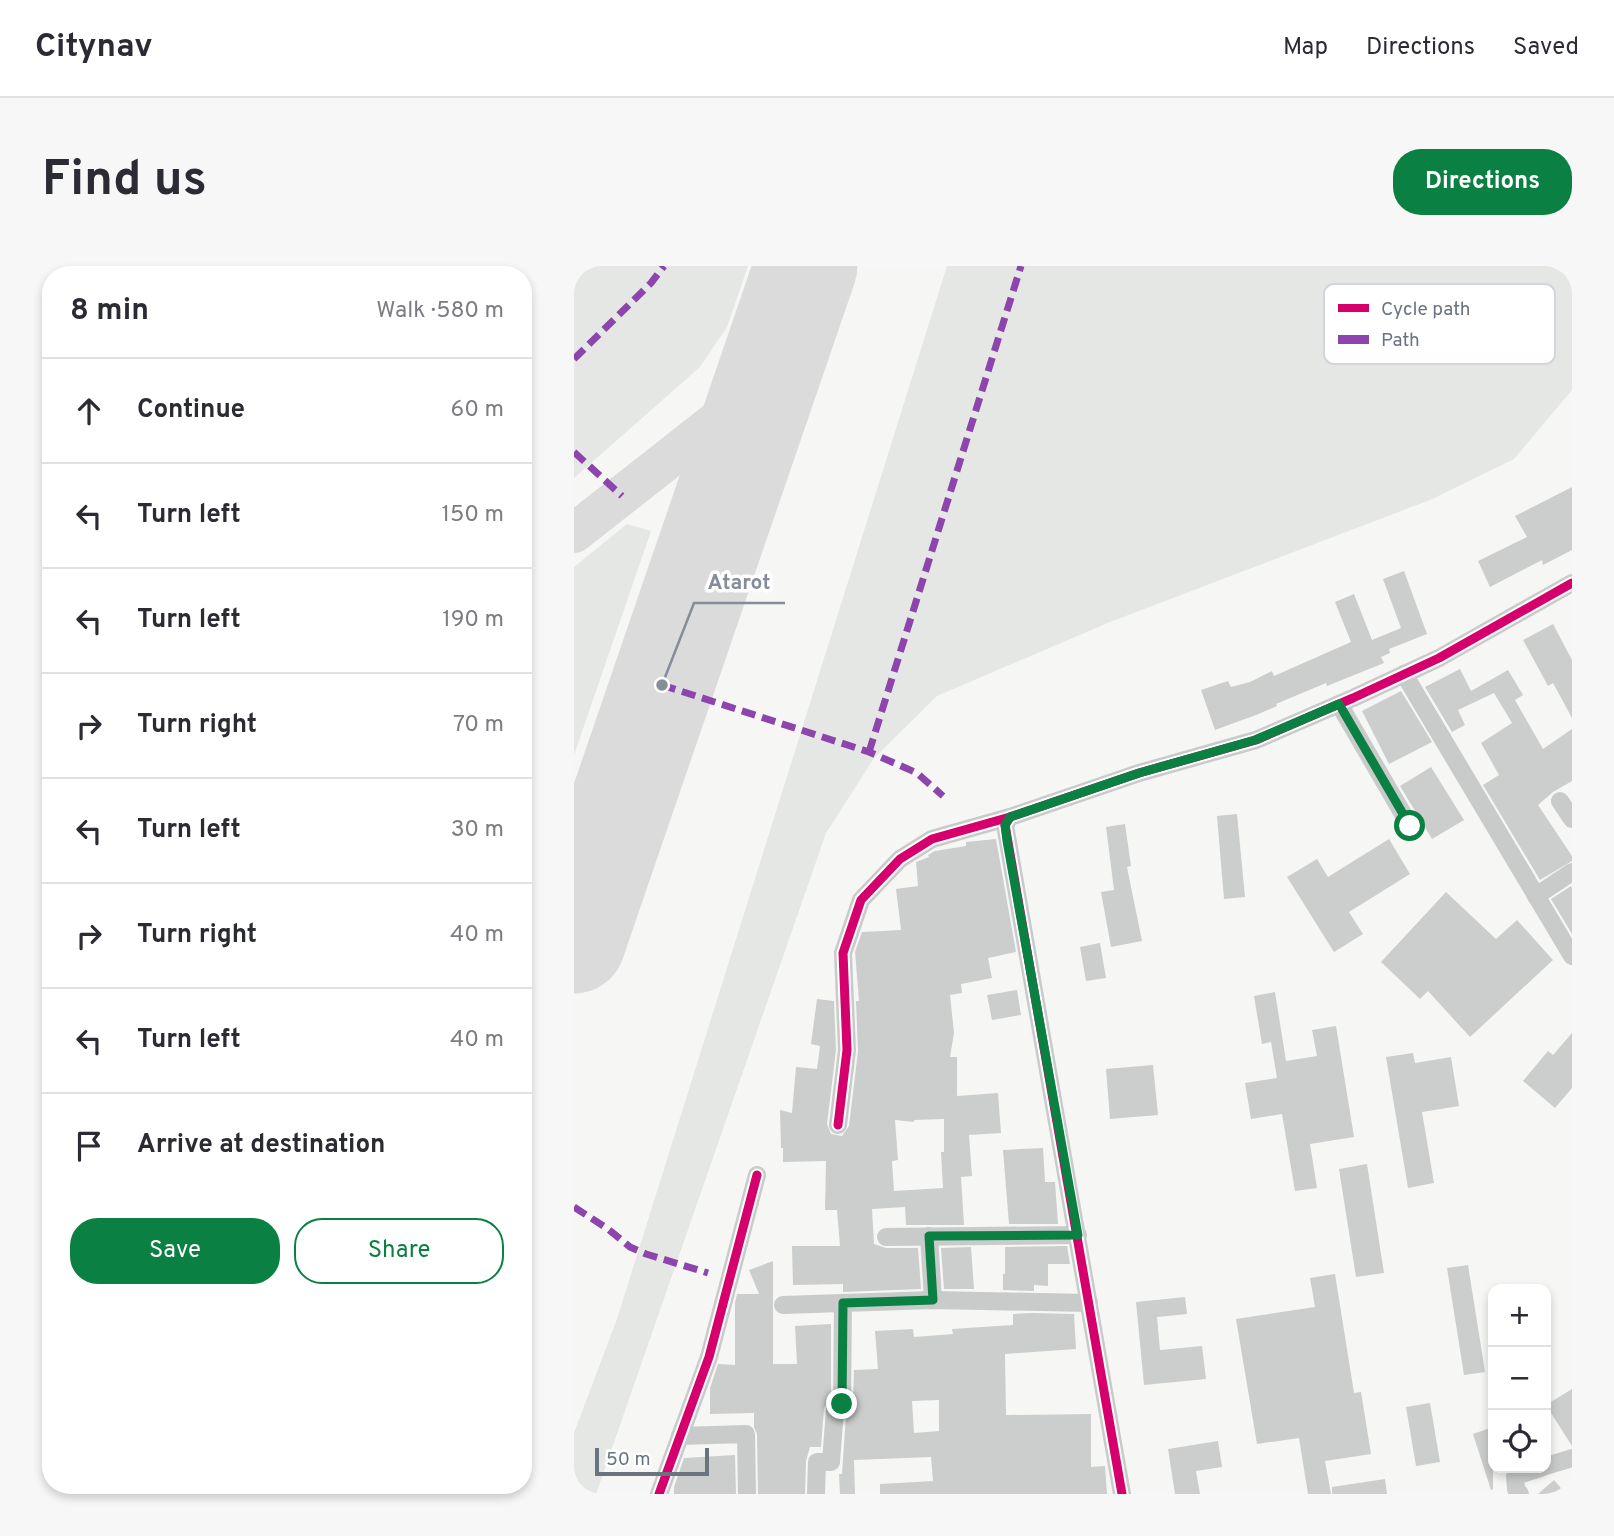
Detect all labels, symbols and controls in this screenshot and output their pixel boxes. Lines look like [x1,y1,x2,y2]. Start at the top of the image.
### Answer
text: Citynav [35,27,153,69]
text: Map [1283,33,1328,63]
text: Directions [1366,33,1475,63]
text: Saved [1513,33,1579,63]
button: Directions [1393,149,1572,215]
text: Find us [42,151,207,213]
legend [1324,284,1555,364]
text: 8 min [70,293,149,330]
text: Walk · 580 m [376,297,504,326]
text: Cycle path [1381,298,1470,322]
text: Path [1381,329,1420,353]
icon: ahead [70,392,108,430]
text: Continue [137,394,245,427]
text: 60 m [451,396,504,425]
icon: left [70,497,108,535]
text: Turn left [137,499,241,532]
text: 150 m [442,501,504,530]
callout: Atarot [694,561,785,603]
text: Atarot [708,570,770,597]
icon: left [70,602,108,640]
text: Turn left [137,604,241,637]
text: 190 m [442,606,504,635]
icon: right [70,707,108,745]
text: Turn right [137,709,257,742]
text: 70 m [453,711,504,740]
route start [1394,810,1425,841]
icon: left [70,812,108,850]
text: Turn left [137,814,241,847]
text: 30 m [451,816,504,845]
icon: right [70,917,108,955]
text: Turn right [137,919,257,952]
text: 40 m [450,921,504,950]
icon: left [70,1022,108,1060]
text: Turn left [137,1024,241,1057]
text: 40 m [450,1026,504,1055]
icon: arrive [70,1127,108,1165]
text: Arrive at destination [137,1129,385,1162]
button: Save [70,1218,280,1284]
button: Share [294,1218,504,1284]
map controls [1488,1284,1551,1473]
button: + [1488,1284,1551,1347]
button: − [1488,1347,1551,1410]
route end [826,1388,857,1419]
button: locate [1488,1410,1551,1473]
scale bar [595,1445,709,1477]
text: 50 m [606,1448,651,1472]

